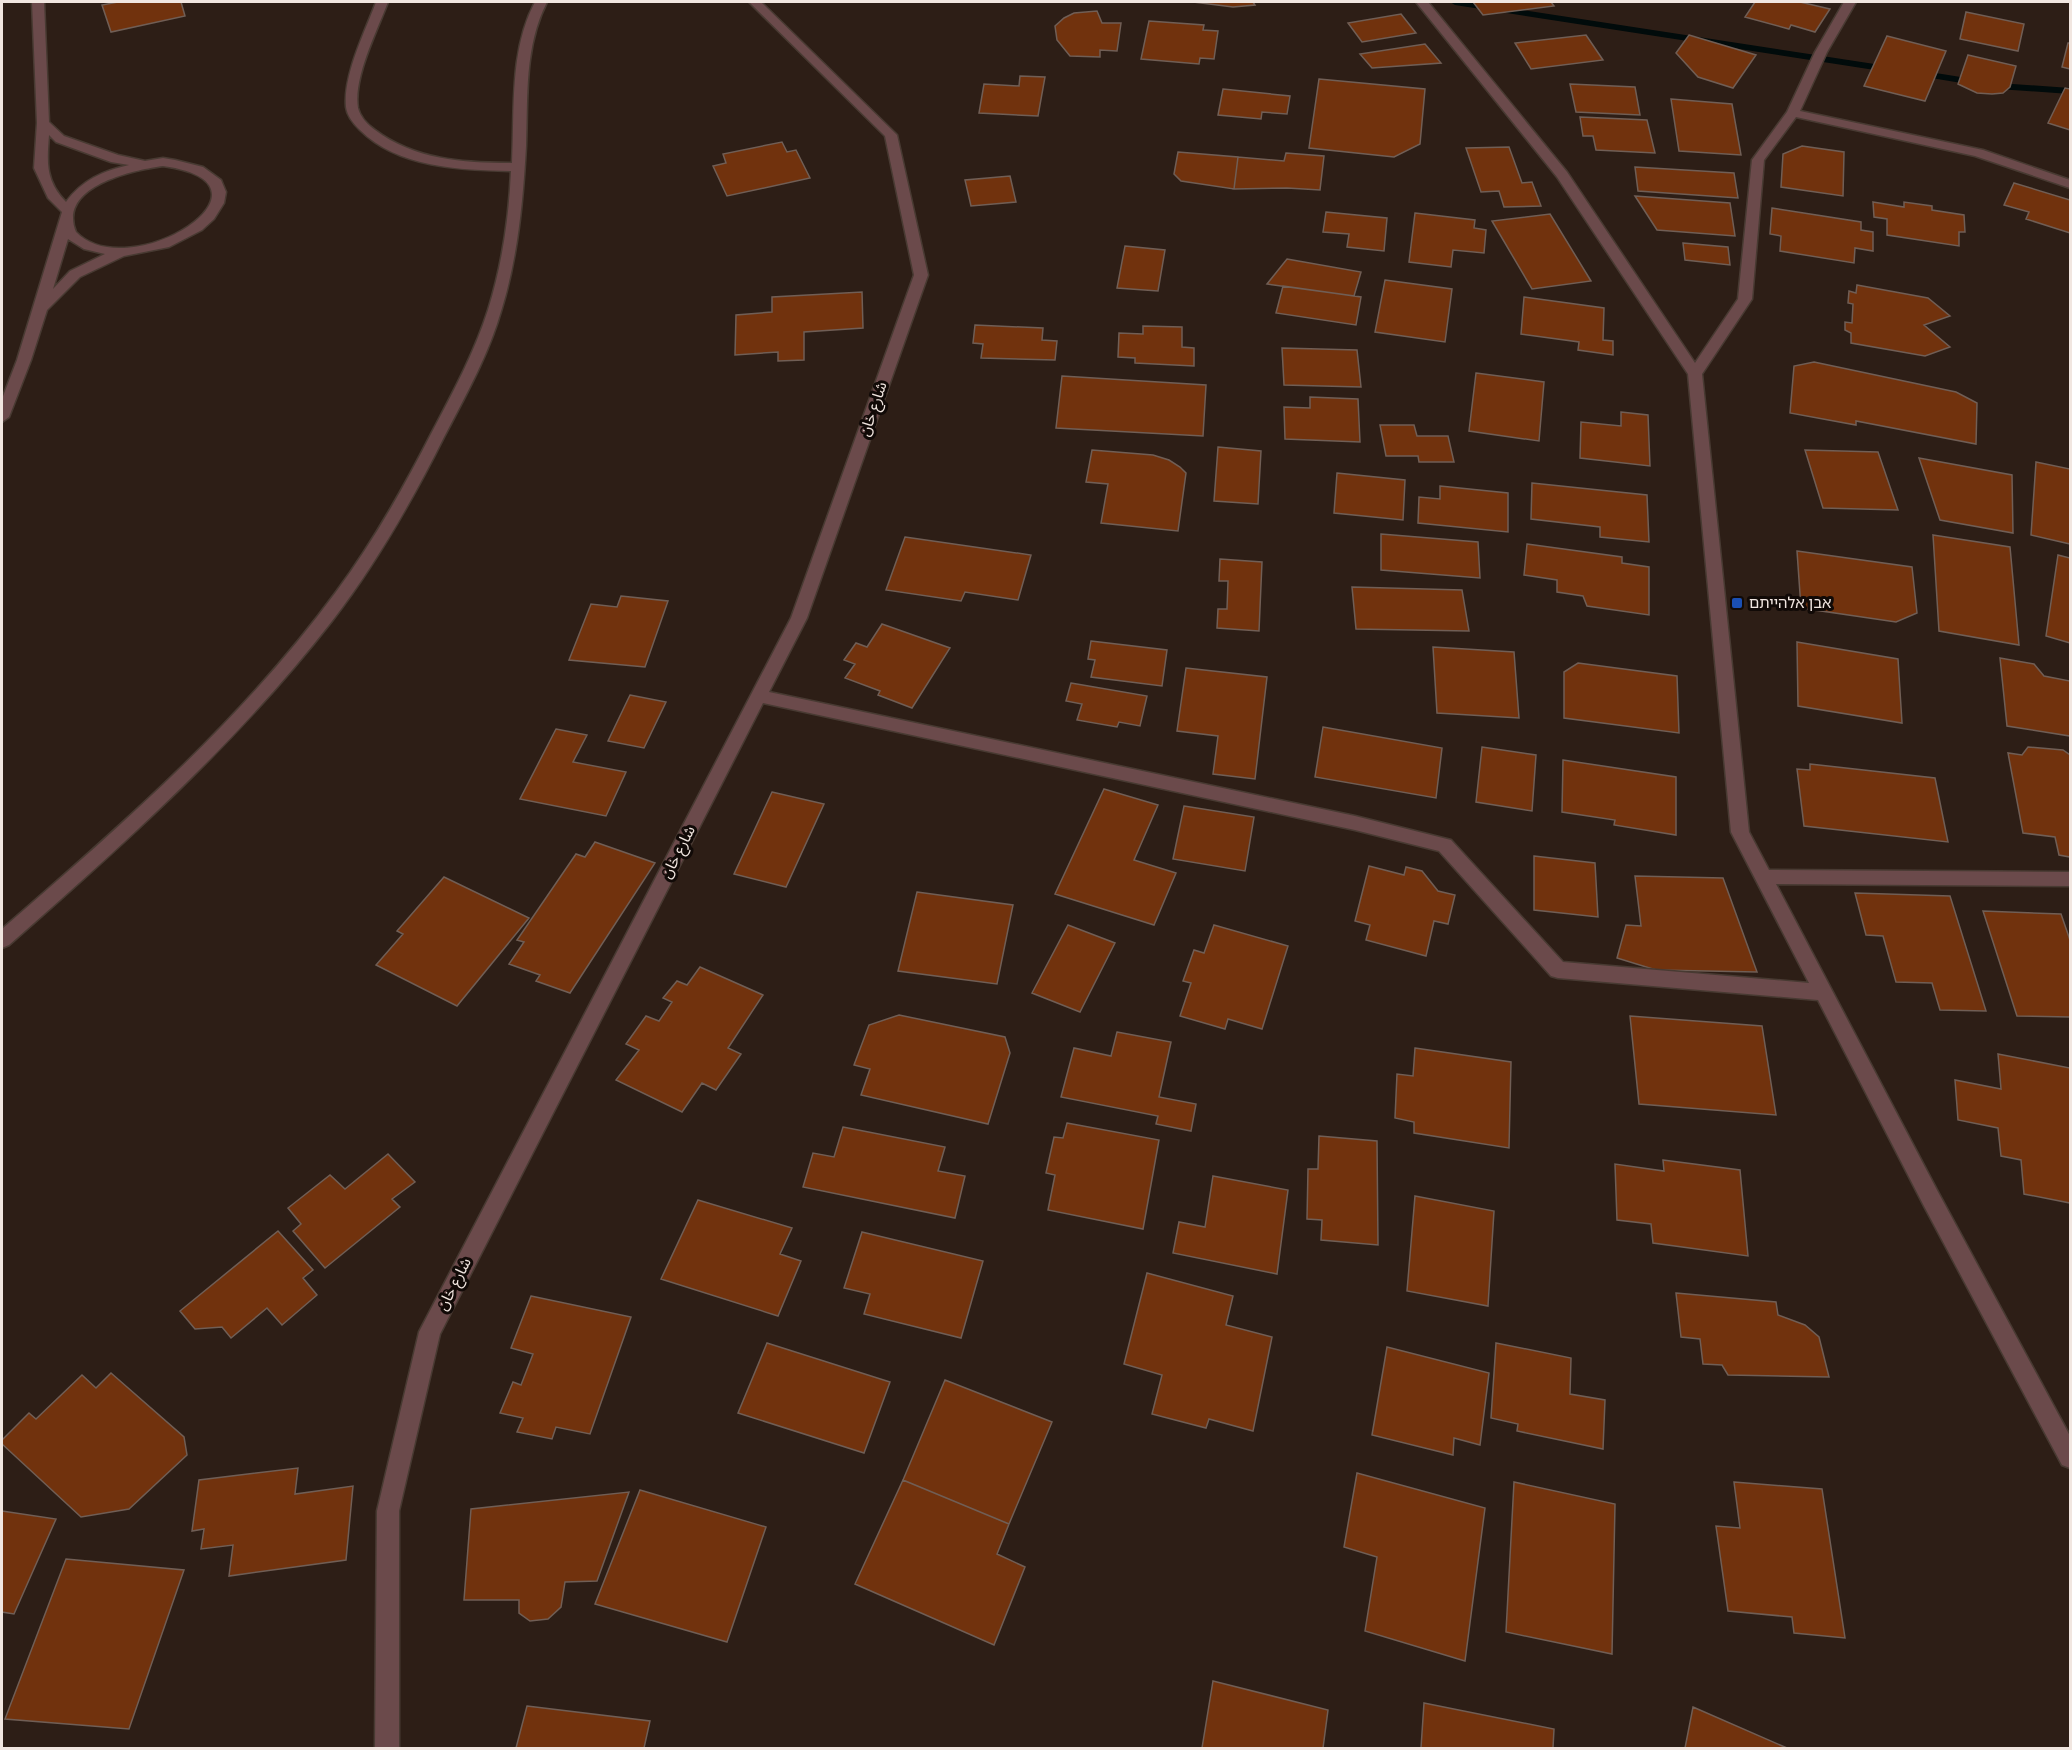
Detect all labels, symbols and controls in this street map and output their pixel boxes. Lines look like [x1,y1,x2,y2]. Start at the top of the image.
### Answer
street label: شارع خان [854,379,894,440]
place label: אבן אלהייתם [1749,593,1832,611]
marker: אבן אלהייתם [1730,596,1744,610]
street label: شارع خان [656,822,702,883]
street label: شارع خان [432,1254,478,1315]

